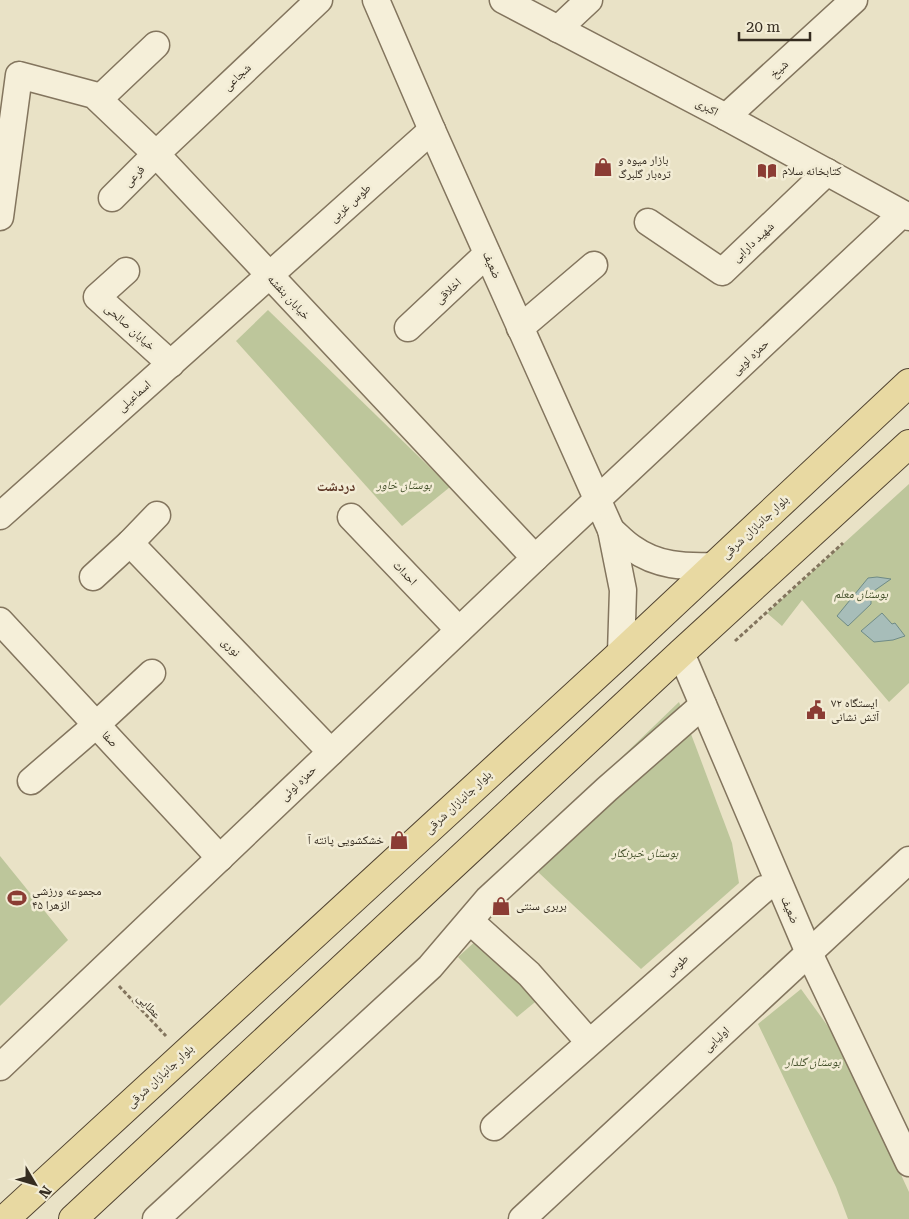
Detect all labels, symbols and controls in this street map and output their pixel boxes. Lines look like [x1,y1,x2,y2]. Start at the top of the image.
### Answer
scale bar [739,10,810,42]
text: 20 m [746,18,781,36]
street label: شیخ [767,57,791,81]
street label: شجاعی [220,60,254,94]
street label: اکبری [693,95,721,119]
place label: بازار میوه و تره‌بار گلبرگ [618,153,671,181]
shop icon: بازار میوه و تره‌بار گلبرگ [592,156,614,178]
library icon: کتابخانه سلام [756,160,778,182]
street label: فرعی [121,162,147,190]
place label: کتابخانه سلام [782,164,842,179]
street label: طوس غربی [326,181,374,226]
street label: شهید دارابی [729,219,777,265]
street label: ضعیف [480,249,504,281]
street label: خیابان بنفشه [264,272,314,323]
street label: اخلاقی [432,275,464,307]
street label: خیابان صالحی [102,301,158,354]
street label: حمزه لویی [728,336,772,378]
street label: اسماعیلی [114,377,154,415]
district label: دردشت [317,478,355,494]
park label: بوستان خاور [375,478,432,493]
street label: بلوار جانبازان شرقی [719,492,792,562]
street label: احداث [390,558,420,588]
park label: بوستان معلم [834,587,889,602]
street label: نوری [219,635,243,659]
place label: ایستگاه ۷۲ آتش نشانی [831,696,880,724]
public building icon: ایستگاه ۷۲ آتش نشانی [805,699,827,721]
street label: صفا [99,728,121,750]
street label: حمزه لوئی [277,762,319,804]
street label: بلوار جانبازان شرقی [422,767,495,837]
shop icon: خشکشویی پانته آ [388,829,410,851]
place label: خشکشویی پانته آ [307,833,384,847]
park label: بوستان خبرنگار [611,846,679,861]
place label: مجموعه ورزشی الزهرا ۴۵ [32,884,102,912]
sports icon: مجموعه ورزشی الزهرا ۴۵ [6,887,28,909]
street label: ضعیف [778,894,802,926]
shop icon: بربری سنتی [490,895,512,917]
place label: بربری سنتی [516,899,567,913]
street label: طوس [663,951,691,979]
street label: عطایی [134,991,164,1022]
street label: اولیایی [700,1023,732,1055]
street label: بلوار جانبازان شرقی [124,1041,197,1111]
park label: بوستان گلدار [784,1055,841,1070]
north arrow [10,1159,60,1209]
text: N [35,1183,55,1201]

